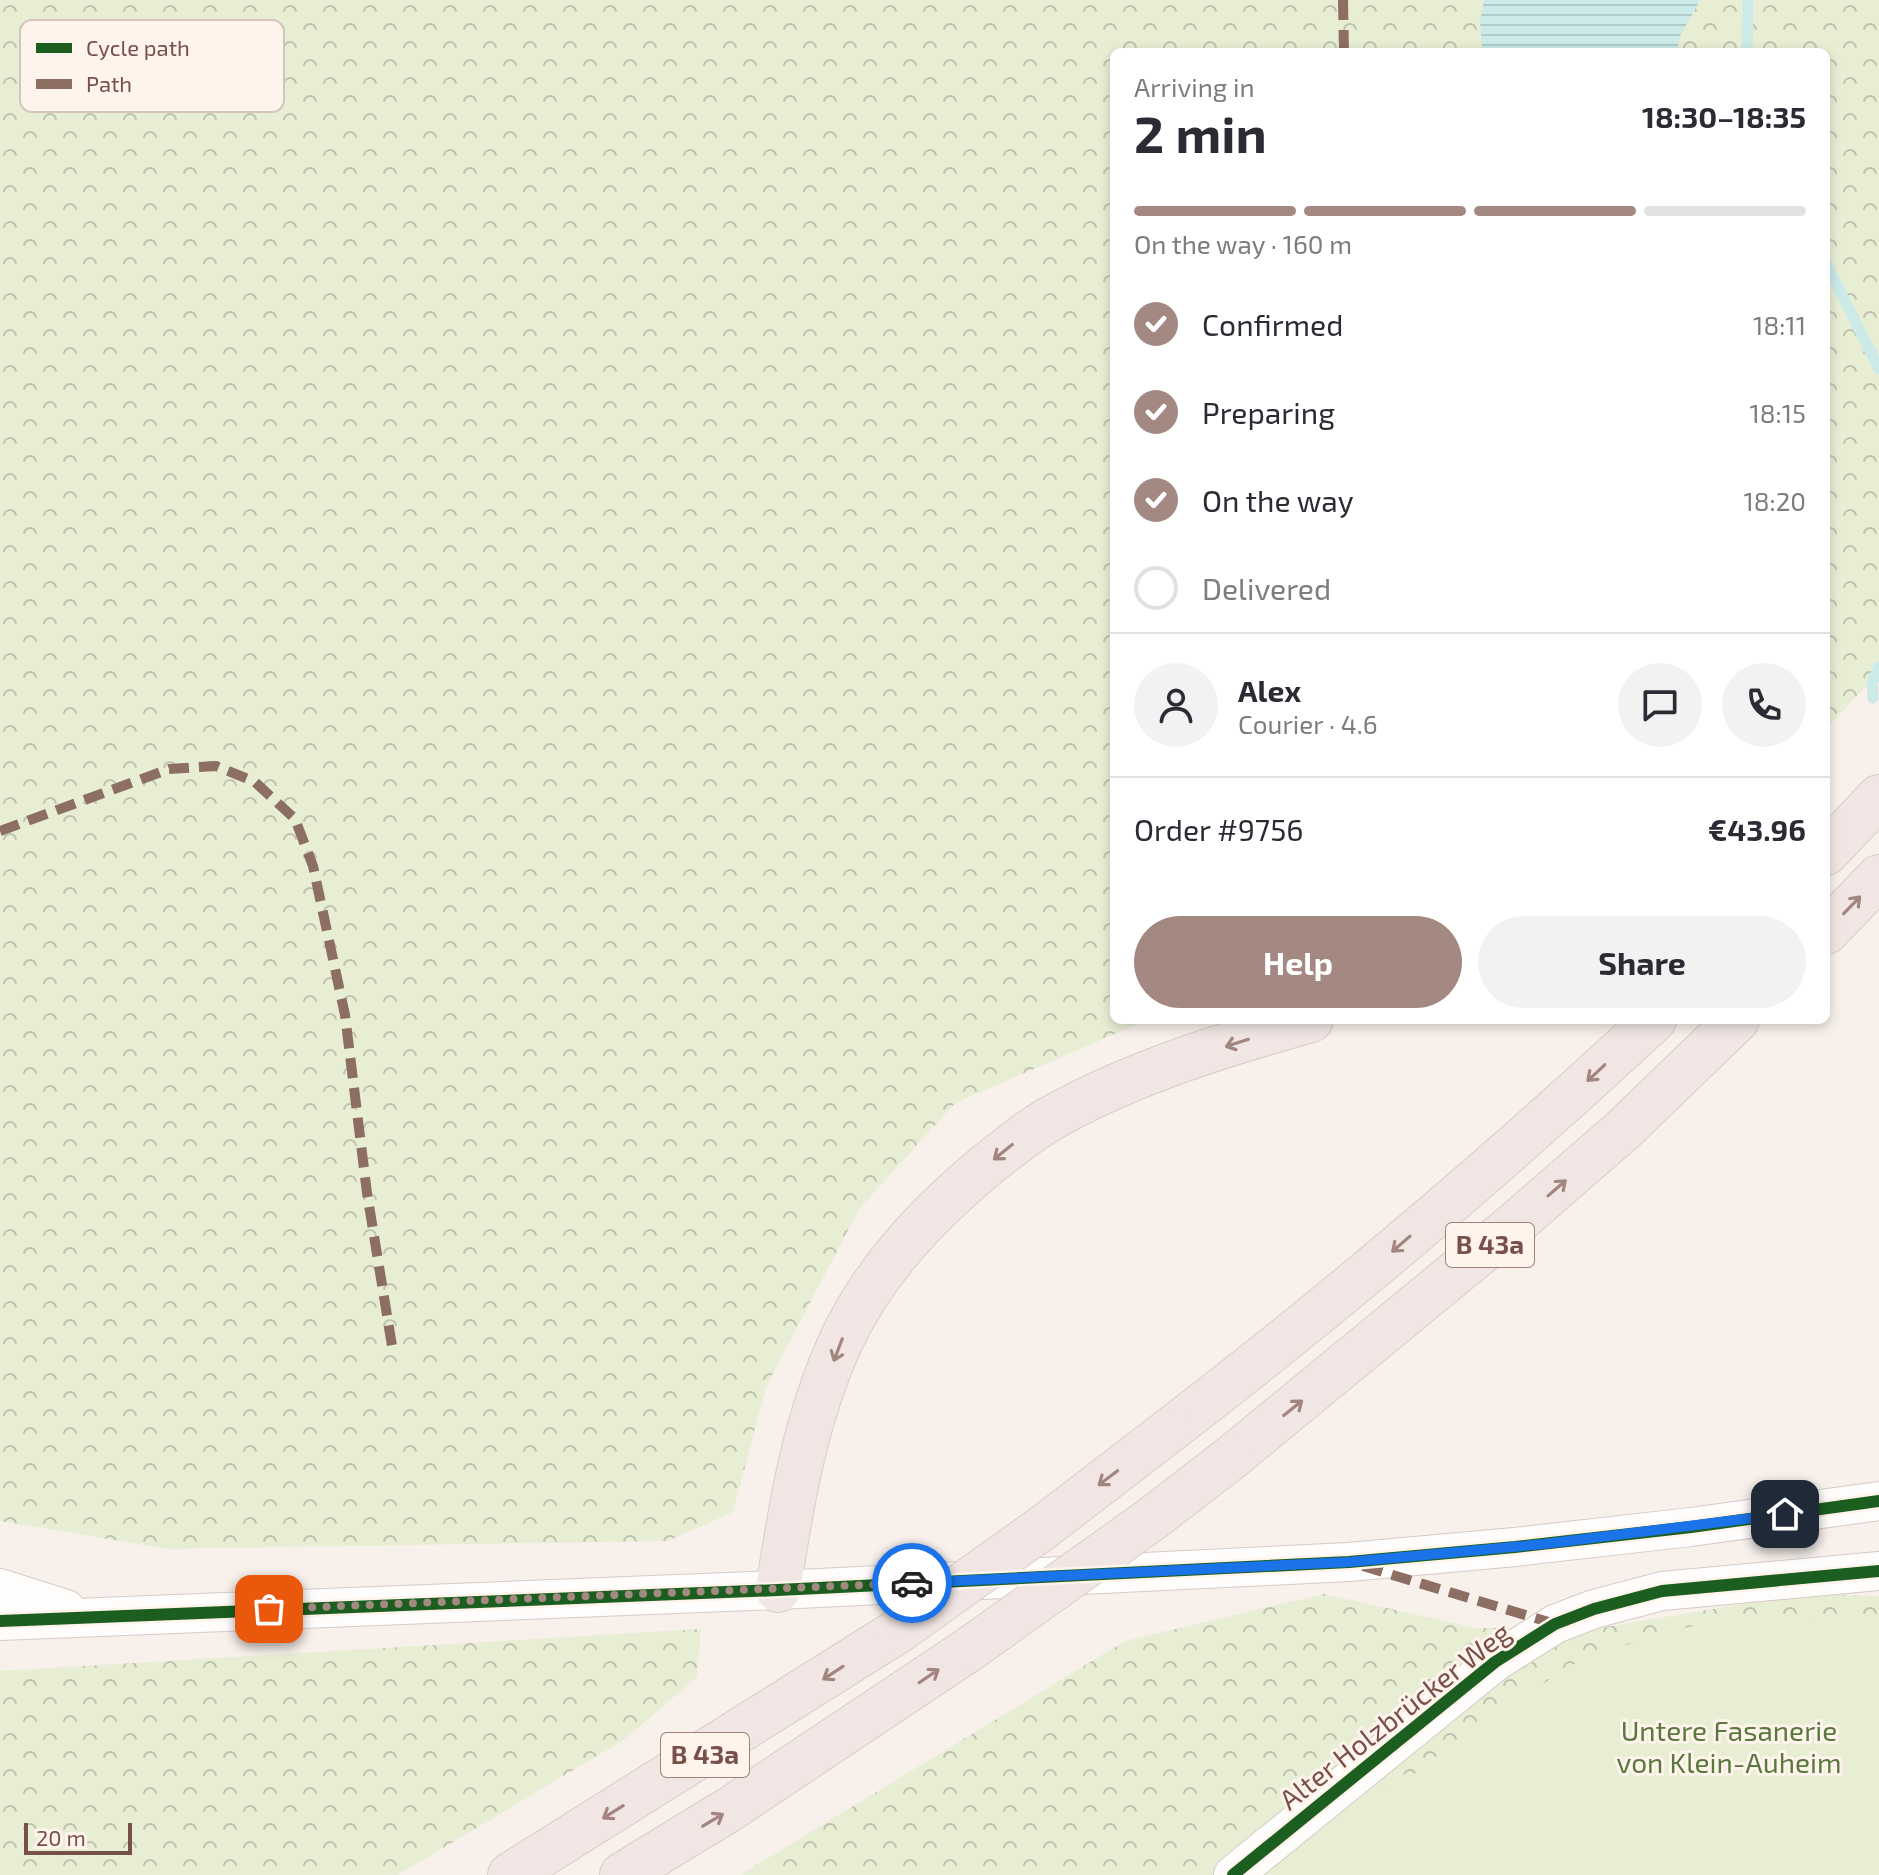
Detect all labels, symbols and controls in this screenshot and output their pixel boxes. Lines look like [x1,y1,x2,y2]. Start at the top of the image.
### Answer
legend [20,20,284,112]
text: Cycle path [86,34,190,60]
text: Path [86,70,132,96]
text: Arriving in [1134,71,1255,102]
text: 18:30–18:35 [1642,98,1806,134]
text: 2 min [1134,101,1267,163]
text: On the way · 160 m [1134,228,1352,259]
icon: check [1134,302,1178,346]
text: Confirmed [1202,306,1343,342]
text: 18:11 [1753,309,1806,340]
icon: check [1134,390,1178,434]
text: Preparing [1202,394,1335,430]
text: 18:15 [1749,397,1806,428]
icon: check [1134,478,1178,522]
text: On the way [1202,482,1354,518]
text: 18:20 [1743,485,1806,516]
text: Delivered [1202,570,1331,606]
button: person [1134,663,1218,747]
button: chat [1618,663,1702,747]
button: phone [1722,663,1806,747]
text: Alex [1238,672,1301,708]
text: Courier · 4.6 [1238,708,1378,739]
text: Order #9756 [1134,811,1303,847]
text: €43.96 [1708,811,1806,847]
one-way arrow [1843,895,1862,915]
button: Help [1134,916,1462,1008]
button: Share [1478,916,1806,1008]
one-way arrow [1224,1036,1250,1051]
one-way arrow [1587,1063,1607,1082]
one-way arrow [992,1143,1013,1161]
one-way arrow [1546,1179,1566,1197]
road number: B 43a [1446,1223,1534,1267]
one-way arrow [1391,1235,1411,1253]
one-way arrow [830,1337,844,1362]
one-way arrow [1282,1399,1303,1417]
one-way arrow [1098,1469,1120,1486]
pin [1751,1480,1819,1548]
icon: home [1763,1492,1807,1536]
courier [872,1543,952,1623]
icon: car [890,1561,934,1605]
pin [235,1575,303,1643]
icon: bag [247,1587,291,1631]
street label: Alter Holzbrücker Weg [1272,1614,1517,1816]
one-way arrow [822,1665,844,1682]
one-way arrow [918,1668,940,1684]
park label: Untere Fasanerie von Klein-Auheim [1617,1713,1841,1779]
road number: B 43a [661,1733,749,1777]
one-way arrow [602,1804,625,1820]
one-way arrow [701,1811,724,1827]
scale bar [24,1819,132,1855]
text: 20 m [36,1824,86,1850]

